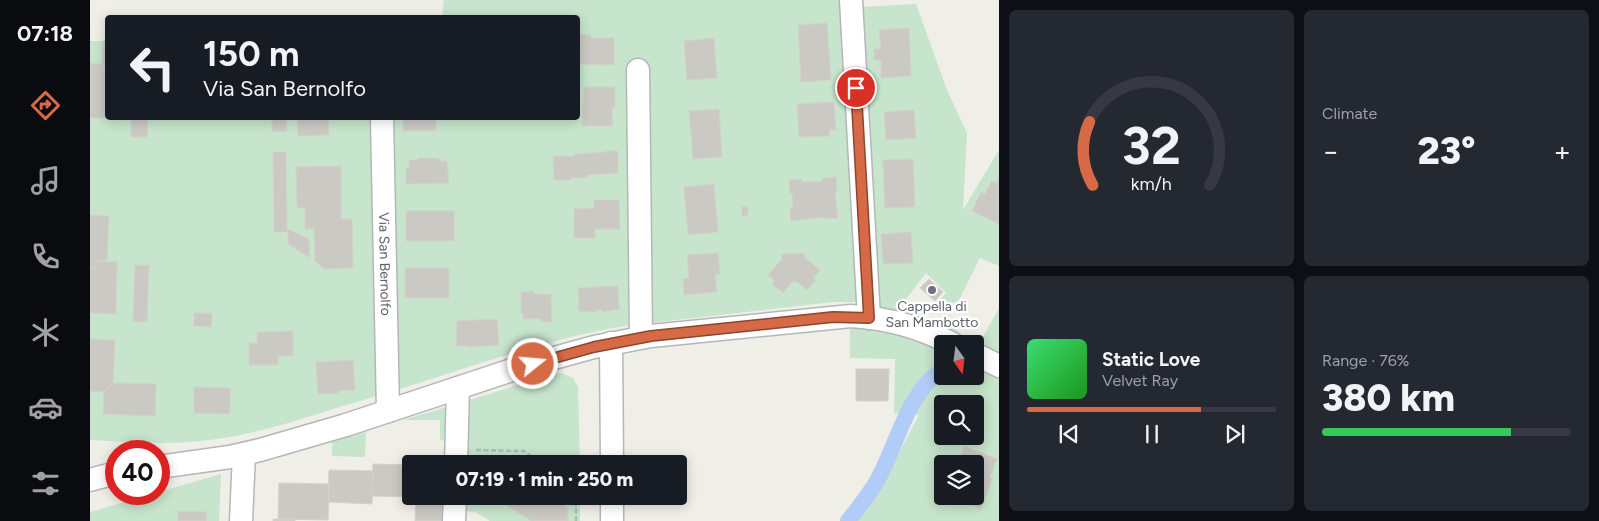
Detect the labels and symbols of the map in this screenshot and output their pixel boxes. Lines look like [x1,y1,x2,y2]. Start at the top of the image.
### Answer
pin [835,67,877,109]
street label: Via San Bernolfo [375,212,395,316]
marker: Cappella di San Mambotto [926,284,938,296]
place label: Cappella di San Mambotto [886,298,978,331]
north arrow [934,335,984,385]
position arrow [506,337,558,389]
speed limit sign: 40 [105,440,170,505]

